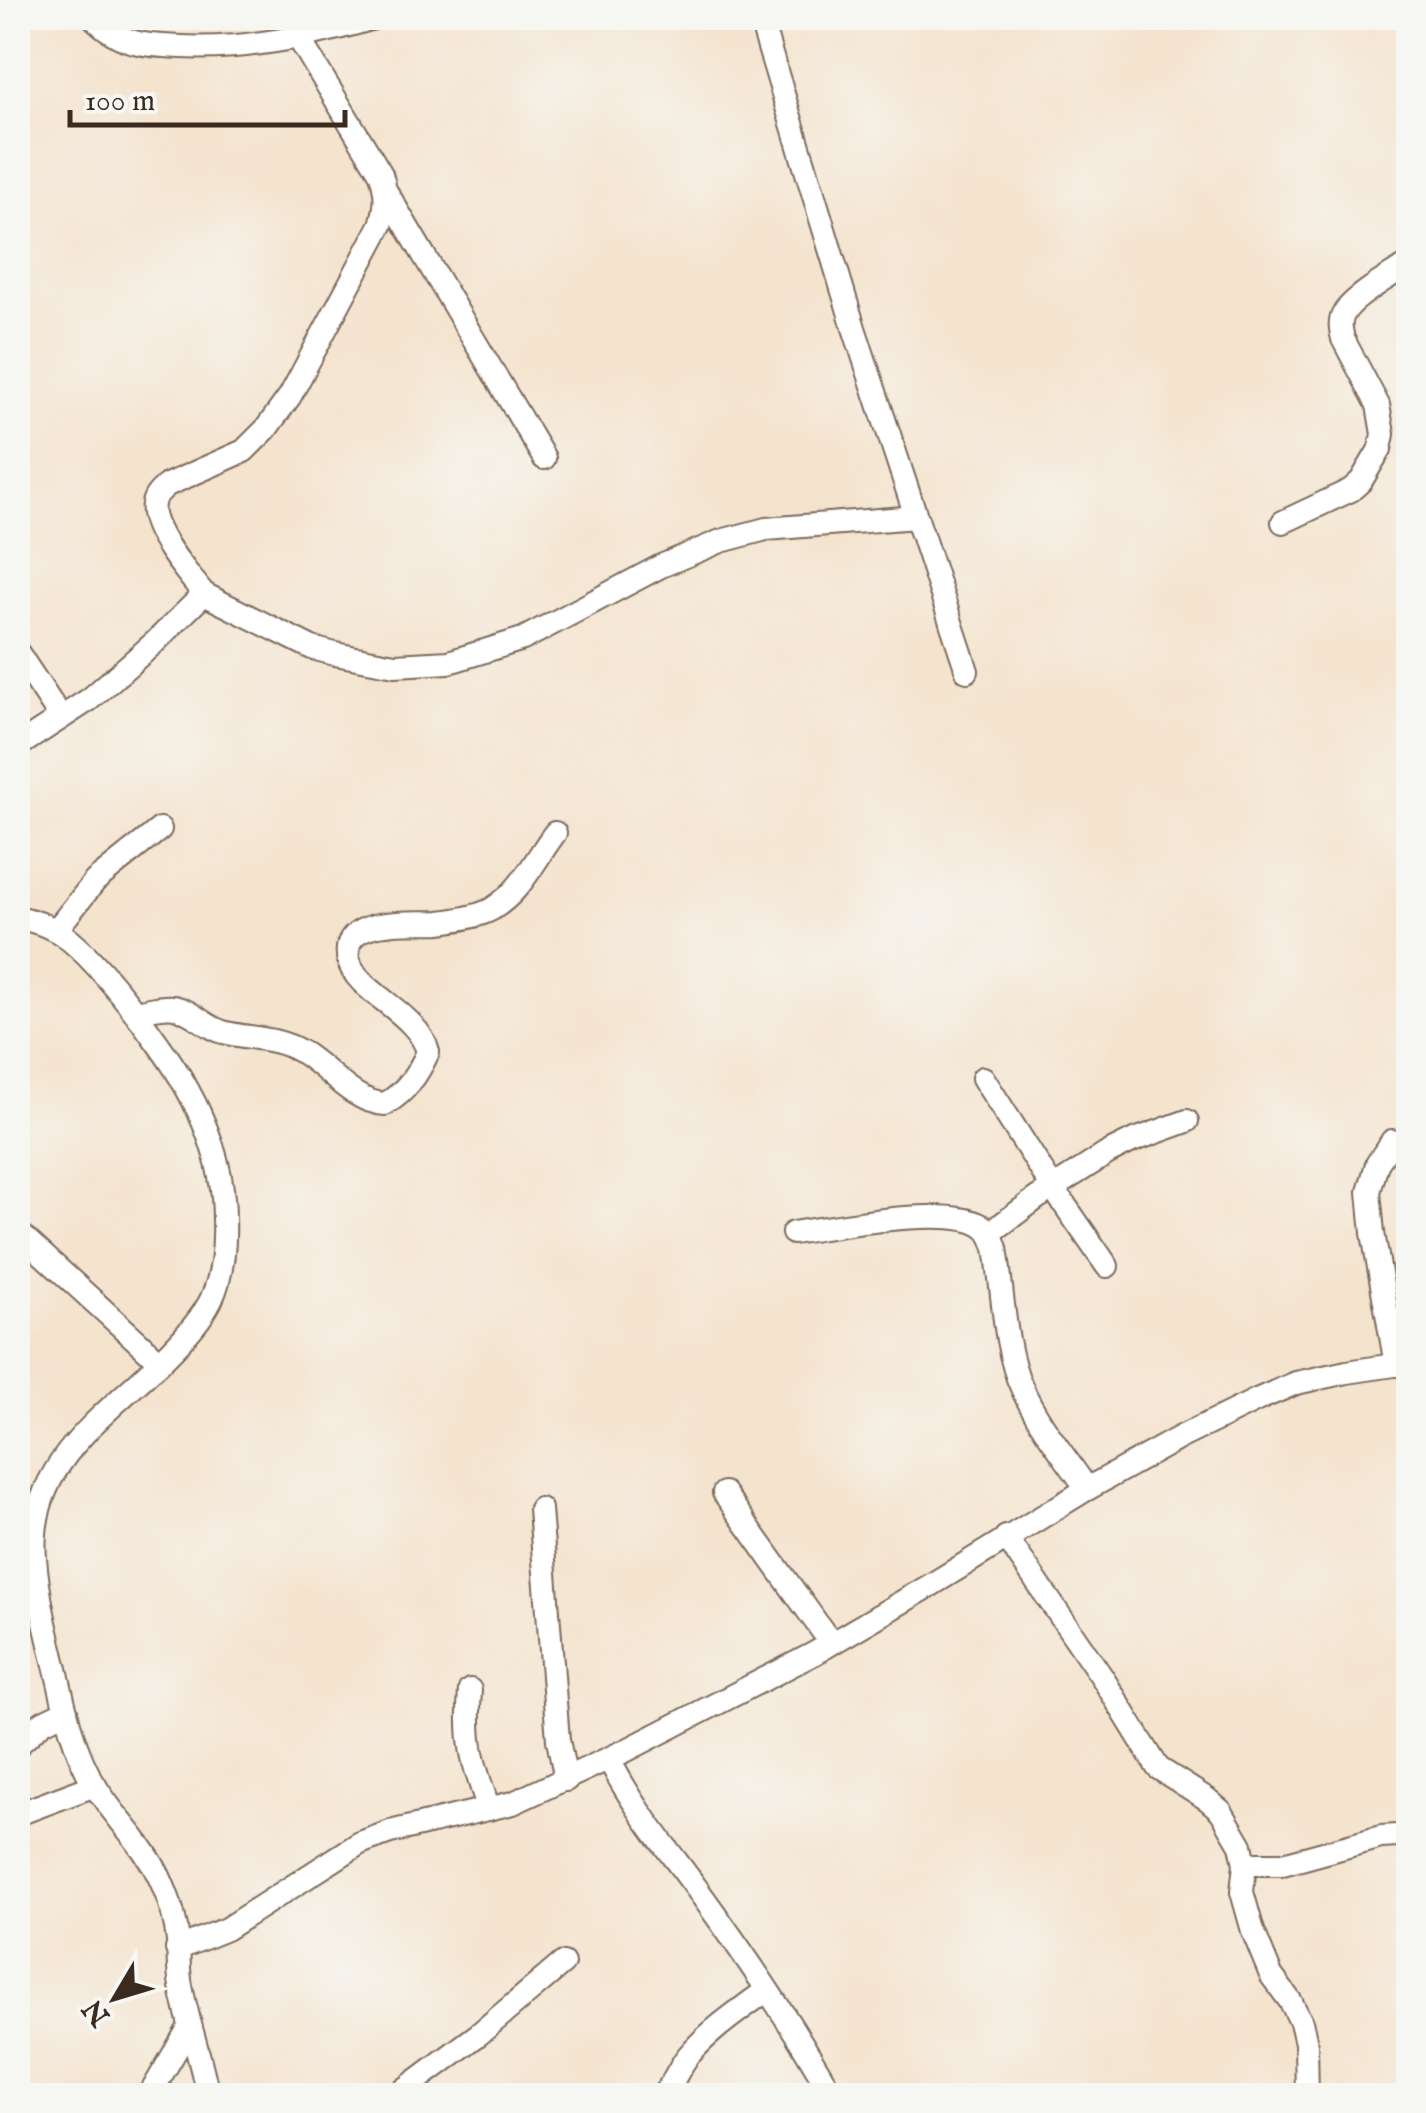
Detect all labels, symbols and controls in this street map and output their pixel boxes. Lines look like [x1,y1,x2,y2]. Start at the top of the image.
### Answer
scale bar [70,65,345,127]
text: 100 m [85,83,155,121]
north arrow [65,1948,165,2048]
text: N [76,1992,119,2033]

